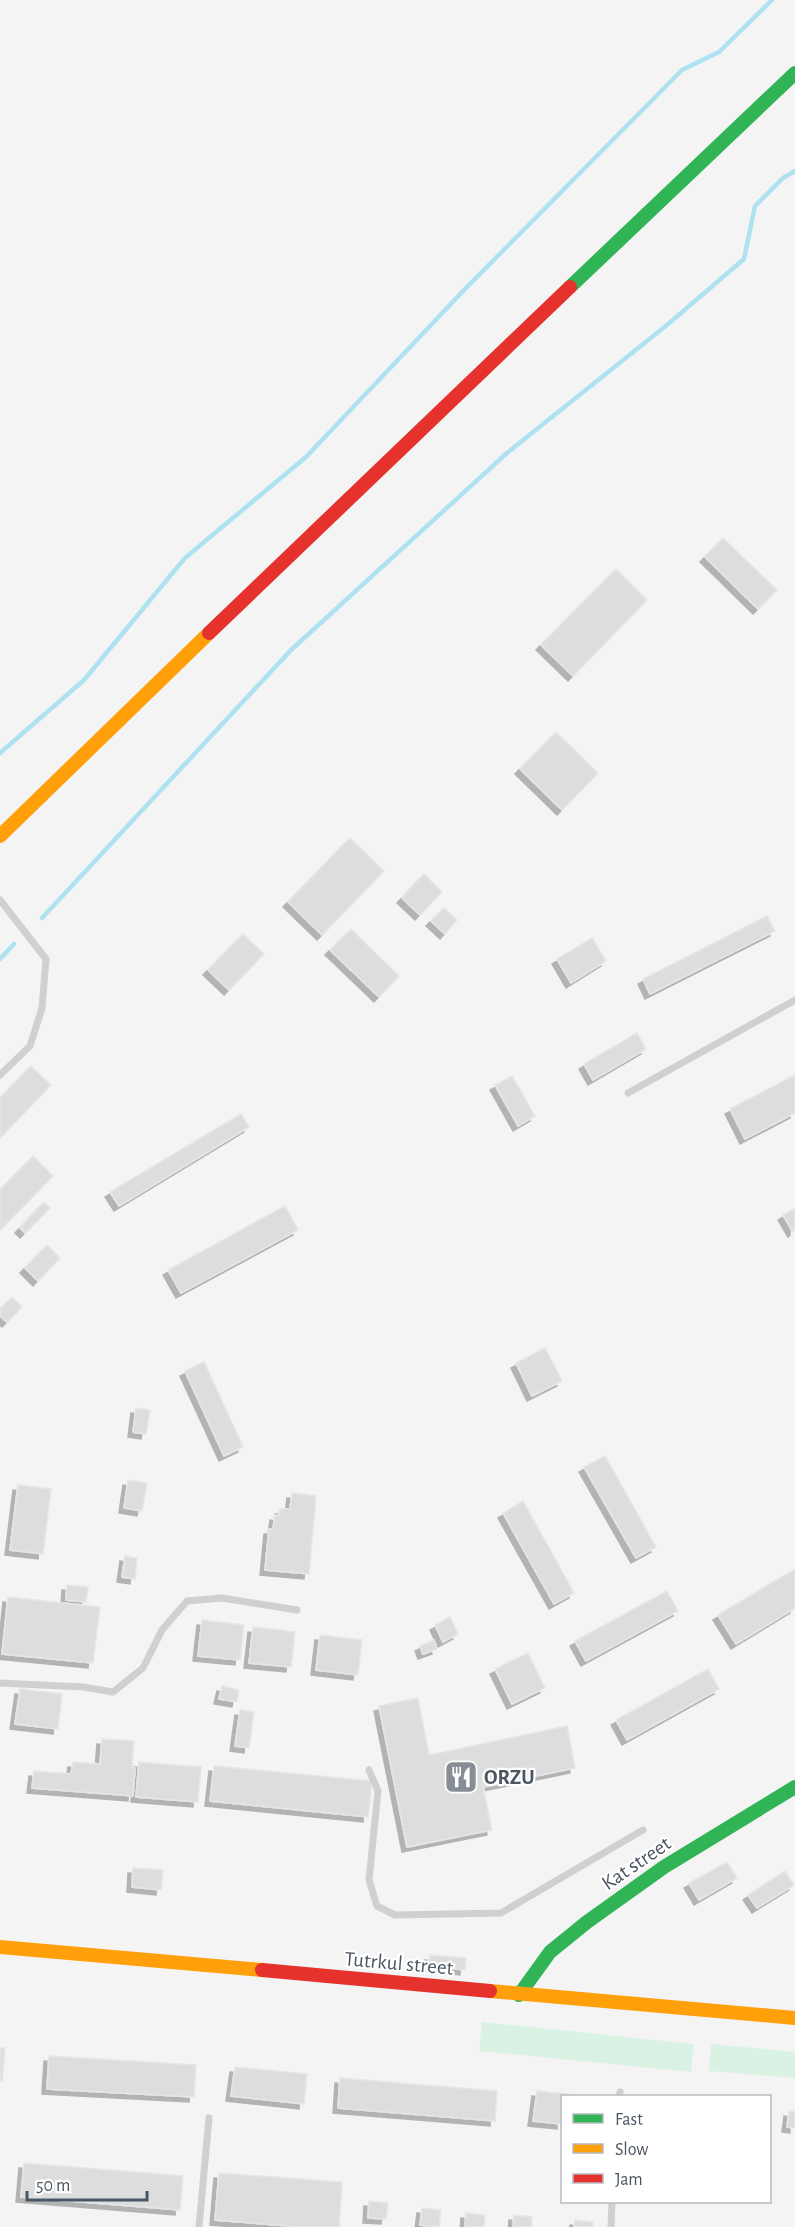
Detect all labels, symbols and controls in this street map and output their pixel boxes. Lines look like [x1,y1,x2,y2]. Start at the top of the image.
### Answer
restaurant icon: ORZU [443,1759,479,1795]
place label: ORZU [484,1767,535,1788]
street label: Kat street [598,1833,675,1894]
street label: Tutrkul street [344,1948,455,1979]
legend [561,2095,771,2203]
text: Fast [615,2111,643,2129]
text: Slow [615,2141,648,2159]
scale bar [27,2164,147,2202]
text: Jam [615,2171,643,2189]
text: 50 m [36,2177,70,2195]

